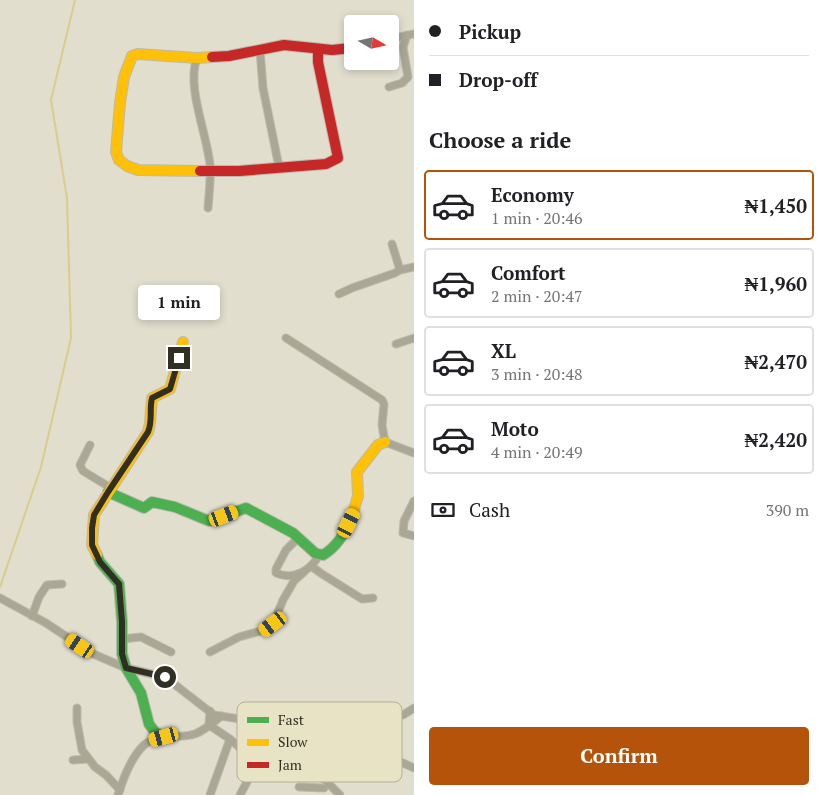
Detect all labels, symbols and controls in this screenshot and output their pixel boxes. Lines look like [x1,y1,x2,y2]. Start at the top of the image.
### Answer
north arrow [344,15,399,70]
map controls [344,15,399,70]
text: Pickup [459,19,521,44]
text: Drop-off [459,67,537,92]
text: Choose a ride [429,125,571,154]
text: Economy [491,182,574,207]
icon: car [431,183,476,228]
text: ₦1,450 [745,193,807,218]
text: 1 min · 20:46 [491,207,583,229]
text: Comfort [491,260,566,285]
icon: car [431,261,476,306]
text: ₦1,960 [745,271,807,296]
text: 2 min · 20:47 [491,285,583,307]
callout: 1 min [138,286,220,320]
text: 1 min [157,291,201,313]
text: XL [491,338,516,363]
icon: car [431,339,476,384]
route end [168,347,190,369]
text: ₦2,470 [745,349,807,374]
text: 3 min · 20:48 [491,363,583,385]
text: Moto [491,416,539,441]
icon: car [431,417,476,462]
text: ₦2,420 [745,427,807,452]
text: 4 min · 20:49 [491,441,583,463]
icon: cash [429,496,457,524]
text: Cash [469,497,510,522]
text: 390 m [766,499,809,521]
car [207,504,240,528]
car [335,506,362,540]
car [256,609,289,639]
car [63,631,96,661]
route start [154,666,176,688]
legend [237,702,402,782]
text: Fast [278,710,305,729]
car [147,726,180,748]
button: Confirm [429,727,809,785]
text: Slow [278,732,308,751]
text: Jam [278,755,302,774]

